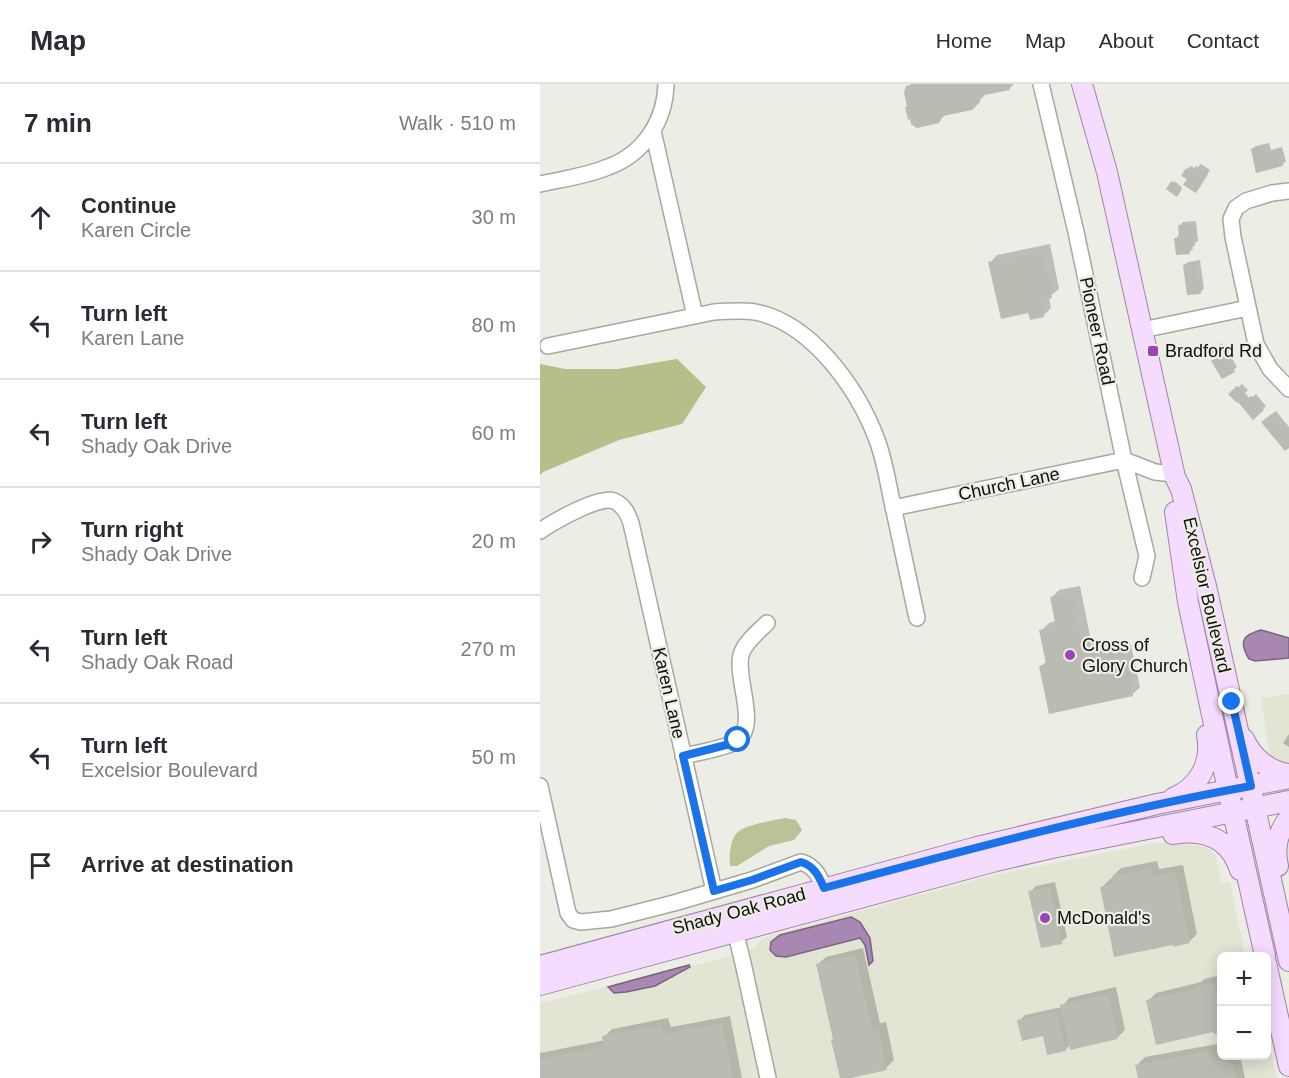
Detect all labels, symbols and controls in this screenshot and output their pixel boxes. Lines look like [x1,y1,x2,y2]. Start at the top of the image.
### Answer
text: Map [30,25,86,56]
text: Home [936,29,992,52]
text: Map [1025,29,1066,52]
text: About [1099,29,1154,52]
text: Contact [1187,29,1259,52]
text: 7 min [24,108,92,138]
text: Walk · 510 m [399,112,516,134]
text: Continue [81,193,176,218]
icon: ahead [24,201,57,234]
text: 30 m [472,206,516,228]
text: Karen Circle [81,219,191,241]
street label: Pioneer Road [1076,275,1118,387]
text: Turn left [81,301,167,326]
icon: left [24,309,57,342]
text: 80 m [472,314,516,336]
text: Karen Lane [81,327,184,349]
place label: Bradford Rd [1165,341,1262,361]
marker: Bradford Rd [1146,344,1160,358]
text: Turn left [81,409,167,434]
icon: left [24,417,57,450]
text: 60 m [472,422,516,444]
text: Shady Oak Drive [81,435,232,457]
street label: Church Lane [957,464,1061,504]
street label: Excelsior Boulevard [1179,515,1235,675]
text: Turn right [81,517,183,542]
icon: right [24,525,57,558]
text: 20 m [472,530,516,552]
text: Shady Oak Drive [81,543,232,565]
text: Turn left [81,625,167,650]
icon: left [24,633,57,666]
place label: Cross of Glory Church [1082,635,1188,676]
text: 270 m [460,638,516,660]
street label: Karen Lane [649,645,689,741]
marker: Cross of Glory Church [1063,648,1077,662]
text: Shady Oak Road [81,651,233,673]
route end [1218,688,1244,714]
route start [724,726,750,752]
text: Turn left [81,733,167,758]
icon: left [24,741,57,774]
text: 50 m [472,746,516,768]
text: Excelsior Boulevard [81,759,258,781]
icon: arrive [24,849,57,882]
text: Arrive at destination [81,852,294,877]
street label: Shady Oak Road [670,884,808,938]
place label: McDonald's [1057,908,1150,928]
marker: McDonald's [1038,911,1052,925]
map controls [1217,952,1271,1060]
button: + [1217,952,1271,1006]
button: − [1217,1006,1271,1060]

